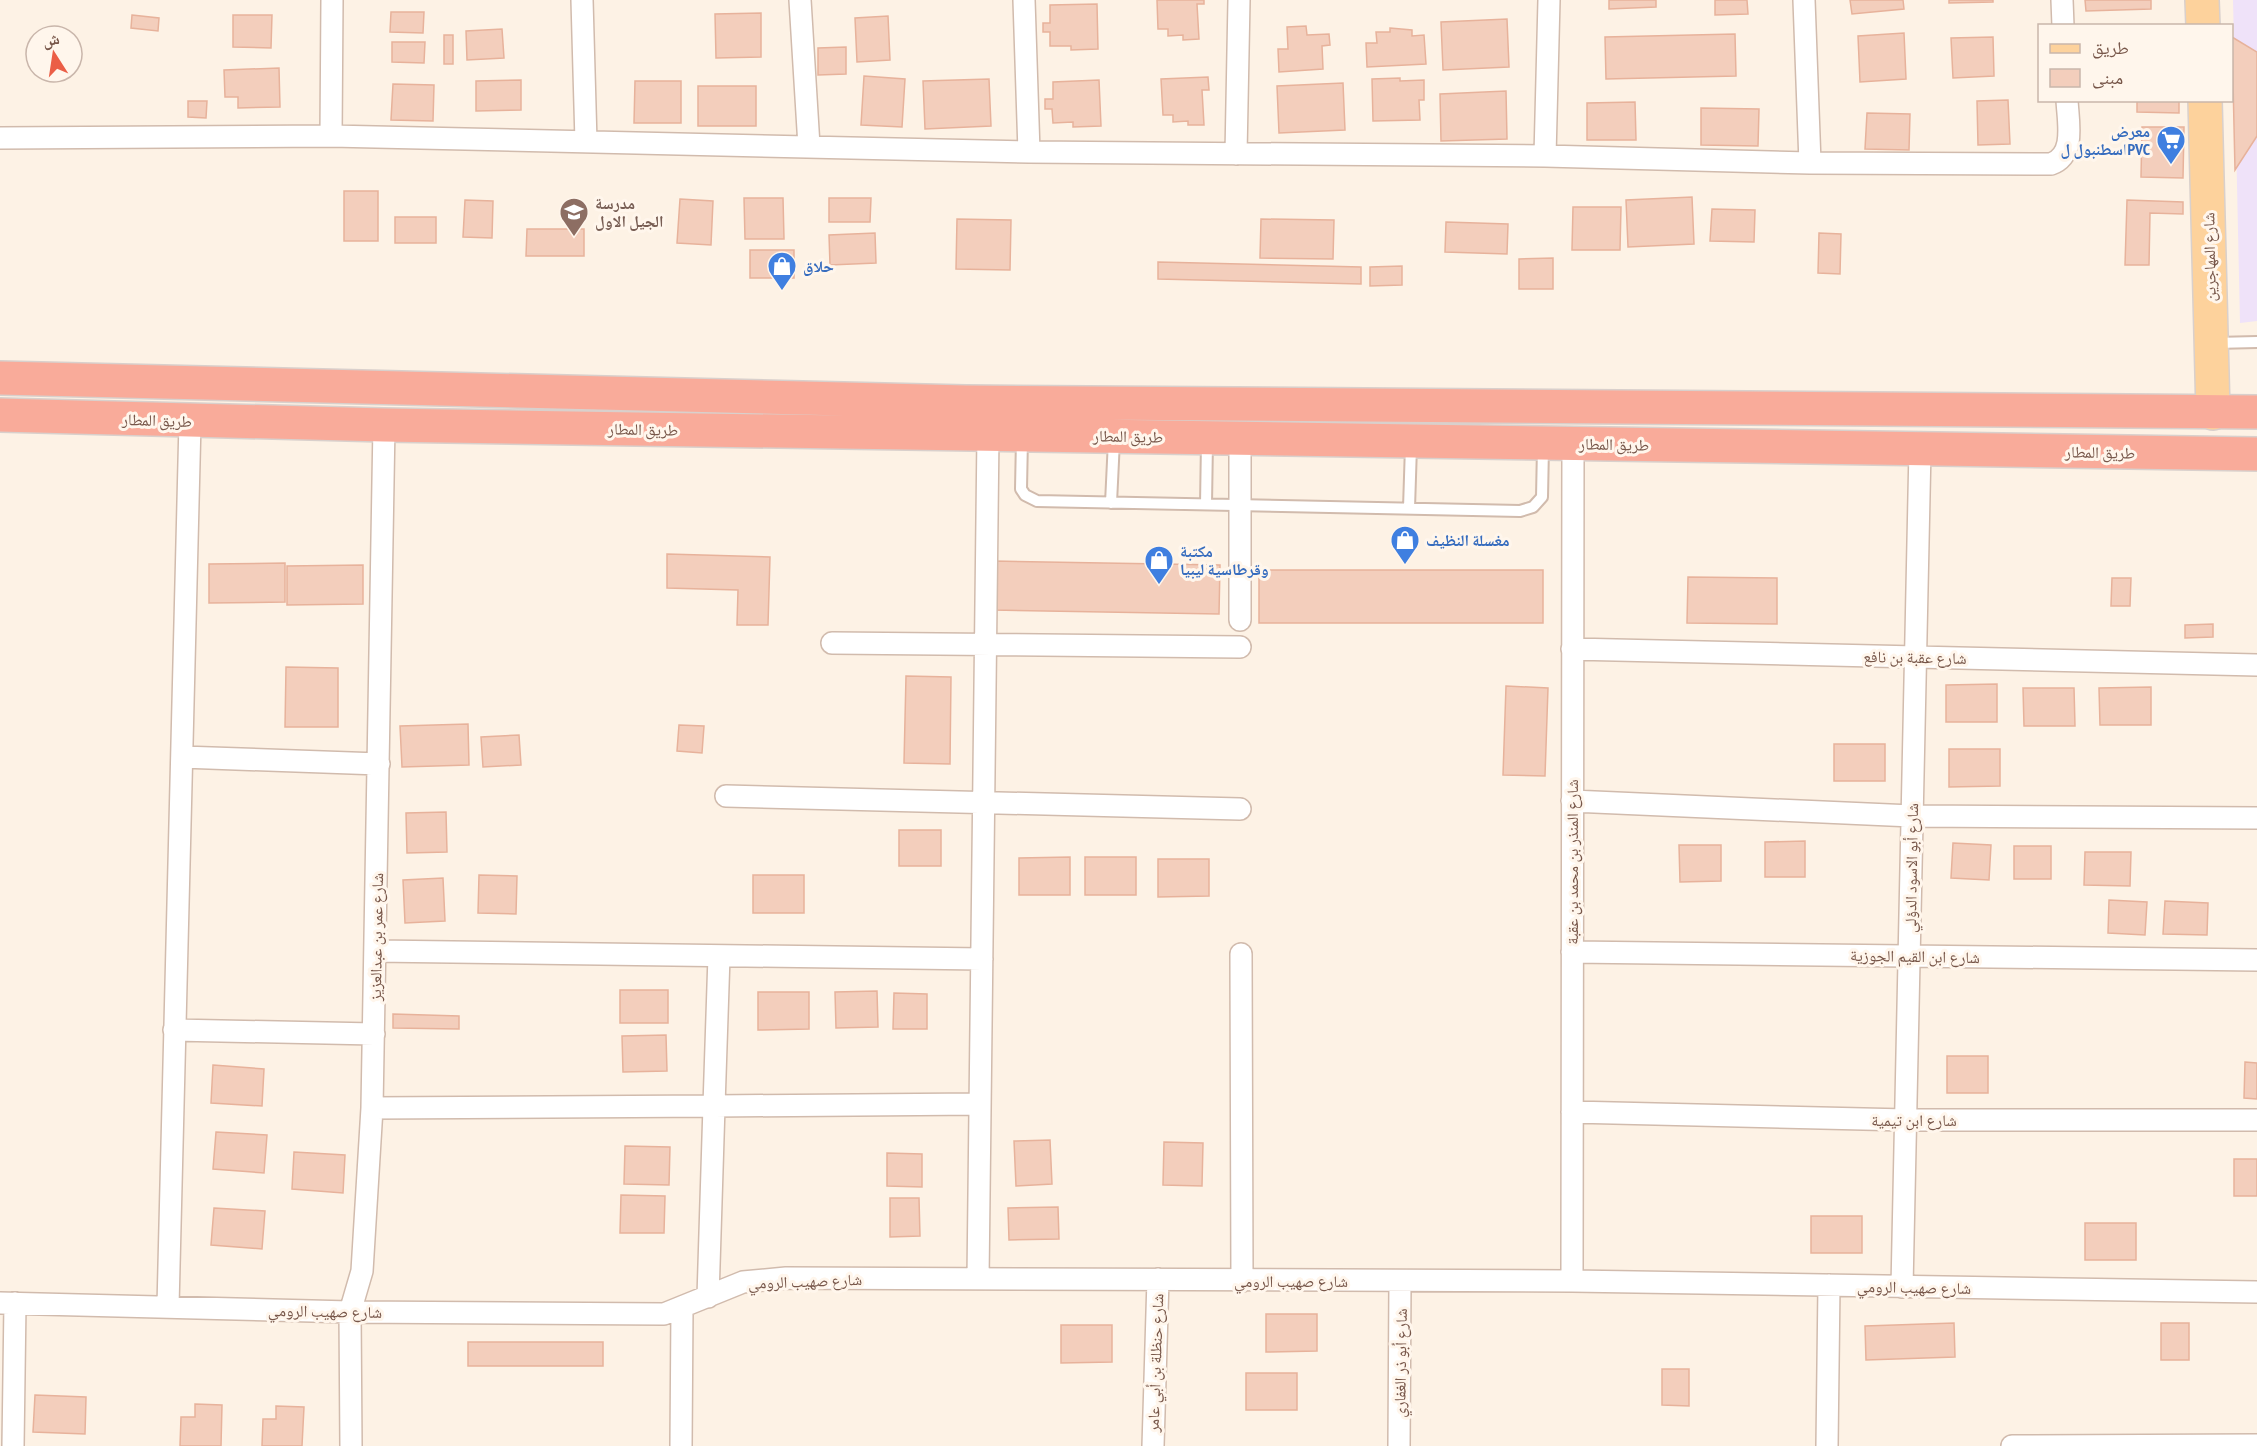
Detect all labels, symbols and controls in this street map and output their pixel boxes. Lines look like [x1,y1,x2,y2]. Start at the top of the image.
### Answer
north arrow [24,24,84,84]
legend [2038,24,2233,102]
text: ش [40,28,61,51]
text: طريق [2092,36,2129,59]
text: مبنى [2092,66,2123,89]
place label: معرض اسطنبول لPVC [2060,121,2151,159]
supermarket icon: معرض اسطنبول لPVC [2155,124,2187,166]
place label: مدرسة الجيل الاول [595,193,663,231]
school or university icon: مدرسة الجيل الاول [558,196,590,238]
street label: شارع المهاجرين [2198,212,2221,302]
shop icon: حلاق [766,250,798,292]
place label: حلاق [803,256,834,276]
street label: طريق المطار [120,409,192,432]
street label: طريق المطار [607,418,678,441]
street label: طريق المطار [1092,425,1163,448]
street label: طريق المطار [1578,433,1649,456]
street label: طريق المطار [2064,441,2135,464]
shop icon: مغسلة النظيف [1389,524,1421,566]
place label: مغسلة النظيف [1426,530,1510,550]
place label: مكتبة وقرطاسية ليبيا [1180,541,1269,579]
shop icon: مكتبة وقرطاسية ليبيا [1143,544,1175,586]
street label: شارع عقبة بن نافع [1863,646,1967,669]
street label: شارع المنذر بن محمد بن عقبة [1562,779,1583,945]
street label: شارع أبو الاسود الدؤلي [1900,803,1925,933]
street label: شارع عمر بن عبدالعزيز [365,873,388,1002]
street label: شارع ابن القيم الجوزية [1850,945,1980,968]
street label: شارع ابن تيمية [1871,1110,1957,1131]
street label: شارع صهيب الرومي [748,1269,862,1296]
street label: شارع صهيب الرومي [1234,1271,1348,1294]
street label: شارع صهيب الرومي [1857,1276,1971,1301]
street label: شارع حنظلة بن أبي عامر [1143,1293,1170,1434]
street label: شارع صهيب الرومي [268,1300,382,1325]
street label: شارع أبو ذر الغفاري [1389,1308,1414,1418]

